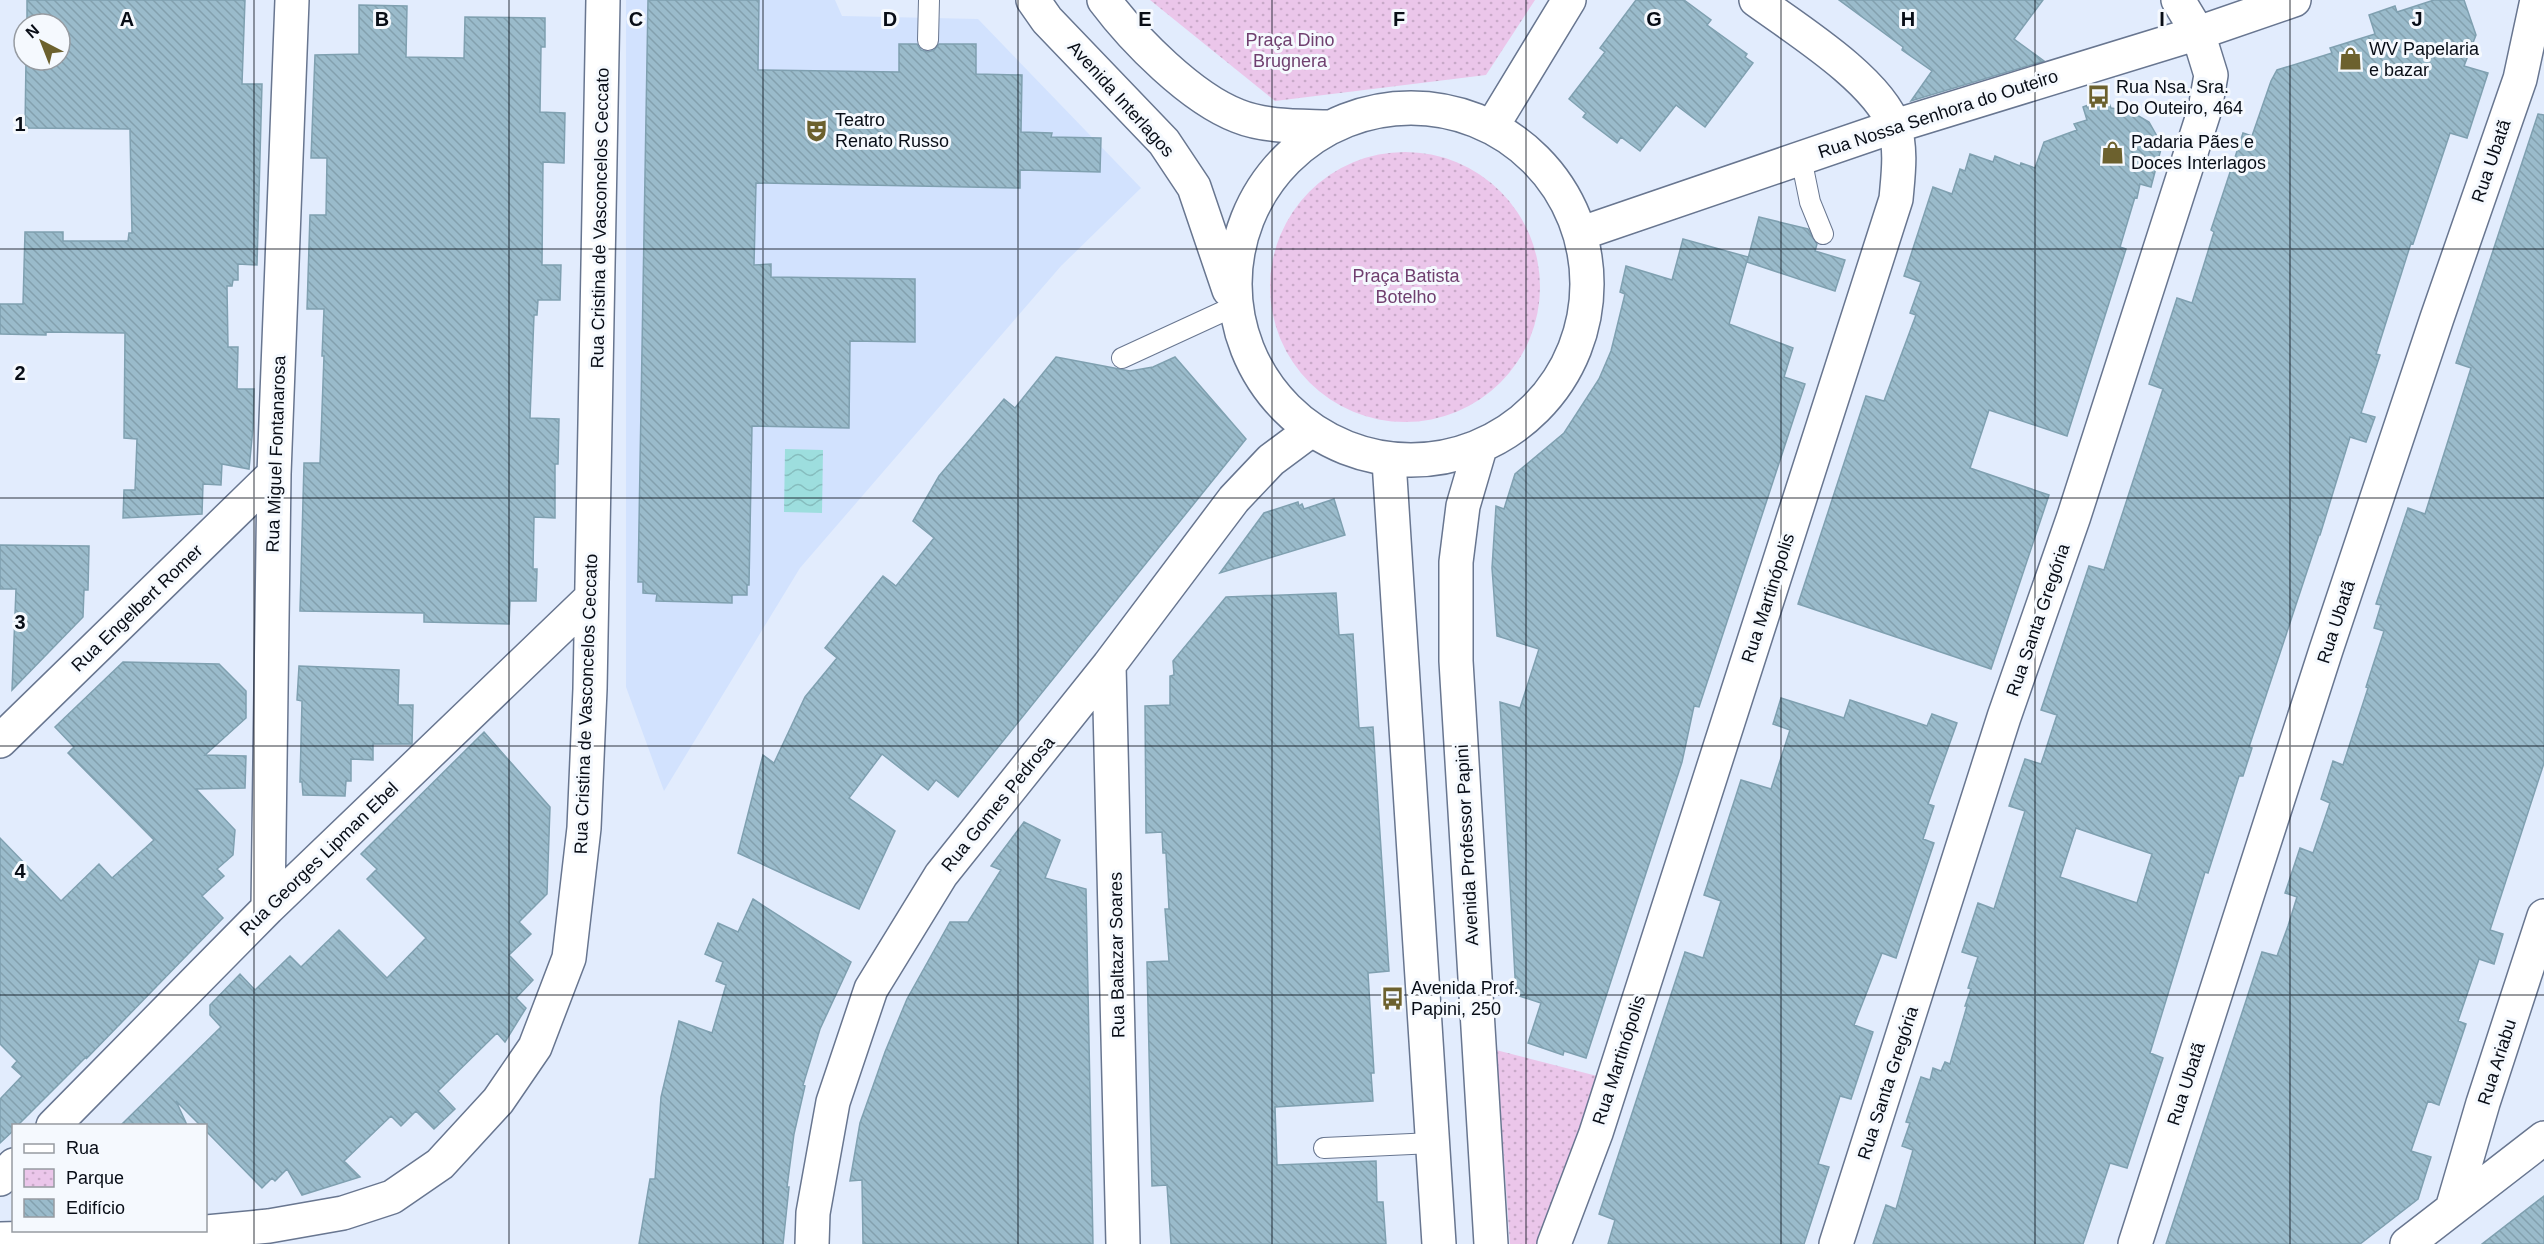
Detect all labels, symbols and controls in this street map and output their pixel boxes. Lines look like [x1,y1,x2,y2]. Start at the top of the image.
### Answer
text: A [120,8,134,30]
text: B [375,8,389,30]
text: C [629,8,643,30]
text: D [883,8,897,30]
text: E [1138,8,1152,30]
text: F [1393,8,1405,30]
text: G [1646,8,1662,30]
text: H [1901,8,1915,30]
text: I [2159,8,2165,30]
text: J [2411,8,2423,30]
north arrow [12,12,72,72]
text: N [22,21,42,41]
park label: Praça Dino Brugnera [1245,30,1335,71]
street label: Avenida Interlagos [1064,37,1178,161]
place label: WV Papelaria e bazar [2369,39,2480,80]
shop icon: WV Papelaria e bazar [2338,46,2364,72]
street label: Rua Nossa Senhora do Outeiro [1815,66,2061,162]
street label: Rua Cristina de Vasconcelos Ceccato [587,67,613,369]
place label: Rua Nsa. Sra. Do Outeiro, 464 [2116,77,2243,118]
bus stop icon: Rua Nsa. Sra. Do Outeiro, 464 [2085,84,2111,110]
place label: Teatro Renato Russo [835,110,949,151]
text: 1 [14,113,26,135]
street label: Rua Ubatã [2468,116,2515,205]
theatre icon: Teatro Renato Russo [804,117,830,143]
place label: Padaria Pães e Doces Interlagos [2131,132,2266,173]
shop icon: Padaria Pães e Doces Interlagos [2100,139,2126,165]
park label: Praça Batista Botelho [1352,266,1461,307]
street label: Rua Miguel Fontanarosa [263,354,289,553]
text: 2 [14,362,26,384]
street label: Rua Martinópolis [1738,531,1798,665]
street label: Rua Engelbert Romer [67,540,207,676]
street label: Rua Santa Gregória [2002,540,2074,699]
street label: Rua Cristina de Vasconcelos Ceccato [571,553,601,855]
street label: Rua Ubatã [2313,577,2359,666]
text: 3 [14,611,26,633]
street label: Rua Gomes Pedrosa [937,732,1059,876]
street label: Avenida Professor Papini [1452,744,1482,946]
street label: Rua Georges Lipman Ebel [236,778,402,940]
text: 4 [14,860,26,882]
street label: Rua Baltazar Soares [1106,872,1128,1038]
place label: Avenida Prof. Papini, 250 [1411,978,1519,1019]
bus stop icon: Avenida Prof. Papini, 250 [1380,985,1406,1011]
street label: Rua Martinópolis [1589,993,1649,1127]
street label: Rua Santa Gregória [1854,1003,1923,1162]
street label: Rua Ariabu [2474,1017,2520,1107]
street label: Rua Ubatã [2163,1039,2209,1128]
legend [12,1124,207,1232]
text: Rua [66,1138,100,1158]
text: Parque [66,1168,124,1188]
text: Edifício [66,1198,125,1218]

